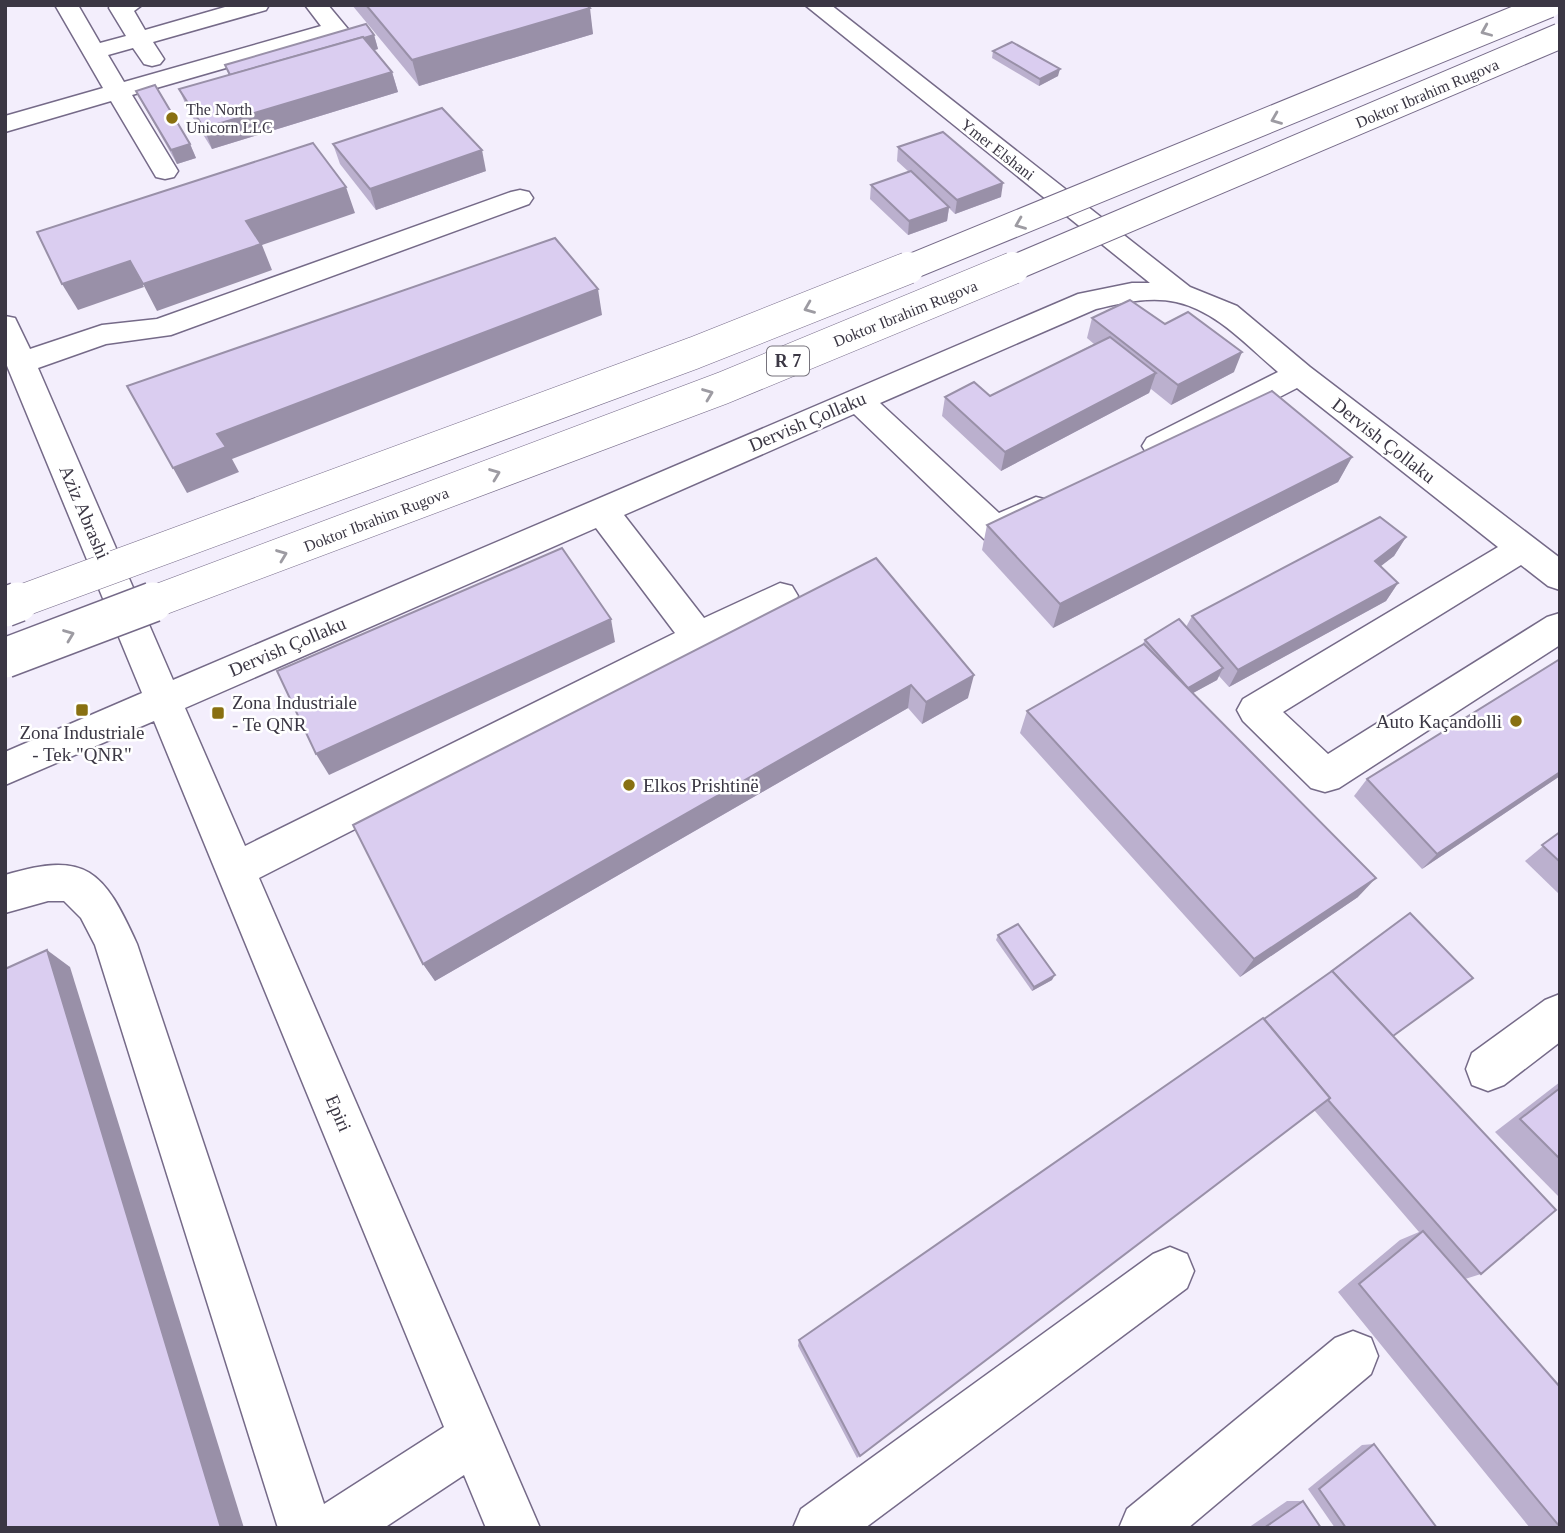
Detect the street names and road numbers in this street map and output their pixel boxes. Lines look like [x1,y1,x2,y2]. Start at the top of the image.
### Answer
street label: Doktor Ibrahim Rugova [1353,56,1502,132]
street label: Ymer Elshani [958,115,1038,184]
street label: Doktor Ibrahim Rugova [831,277,980,351]
road number: R 7 [767,346,809,376]
street label: Dervish Çollaku [746,387,869,456]
street label: Dervish Çollaku [1328,394,1440,487]
street label: Aziz Abrashi [55,462,114,562]
street label: Doktor Ibrahim Rugova [301,484,451,556]
street label: Dervish Çollaku [226,612,349,681]
street label: Epiri [321,1092,356,1135]

